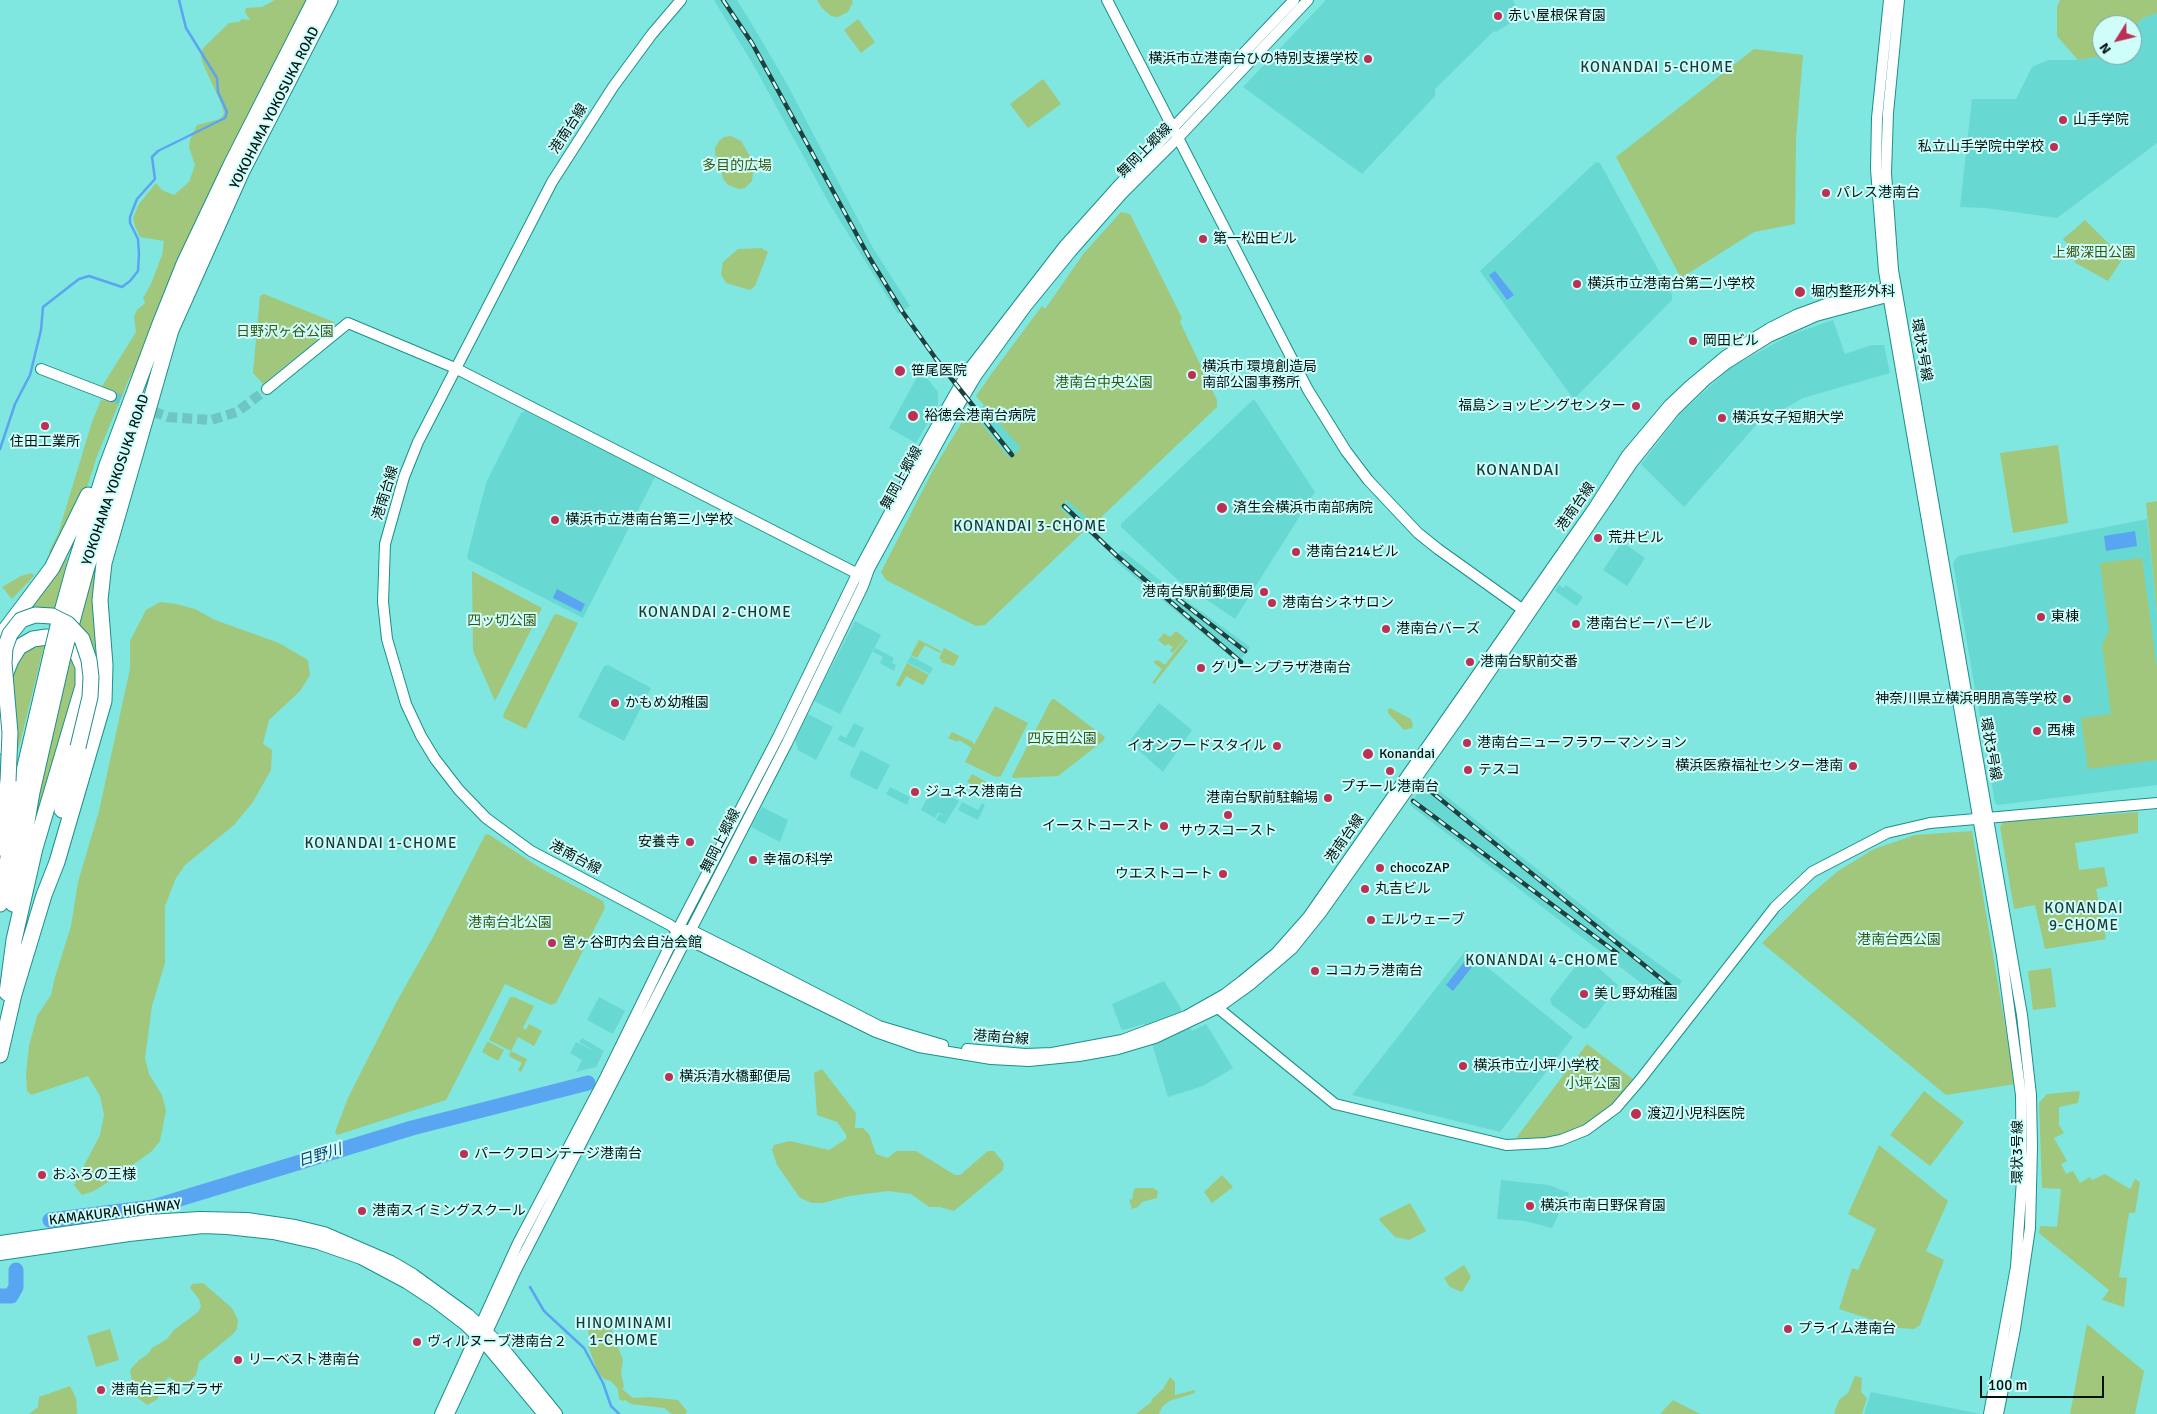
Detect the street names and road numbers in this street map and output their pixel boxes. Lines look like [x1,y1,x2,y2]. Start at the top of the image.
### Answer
street label: YOKOHAMA YOKOSUKA ROAD [227,24,323,192]
street label: 港南台線 [547,101,591,157]
street label: 舞岡上郷線 [1114,120,1176,182]
street label: 環状3号線 [1907,317,1935,383]
street label: YOKOHAMA YOKOSUKA ROAD [79,392,153,568]
street label: 舞岡上郷線 [878,443,926,513]
street label: 港南台線 [370,464,402,522]
street label: 港南台線 [1553,479,1599,535]
street label: 環状3号線 [1976,716,2004,782]
street label: 舞岡上郷線 [698,806,744,876]
street label: 港南台線 [1322,811,1368,867]
street label: 港南台線 [546,837,604,879]
street label: 港南台線 [972,1028,1030,1048]
street label: 環状3号線 [2010,1120,2026,1184]
street label: KAMAKURA HIGHWAY [48,1197,182,1229]

